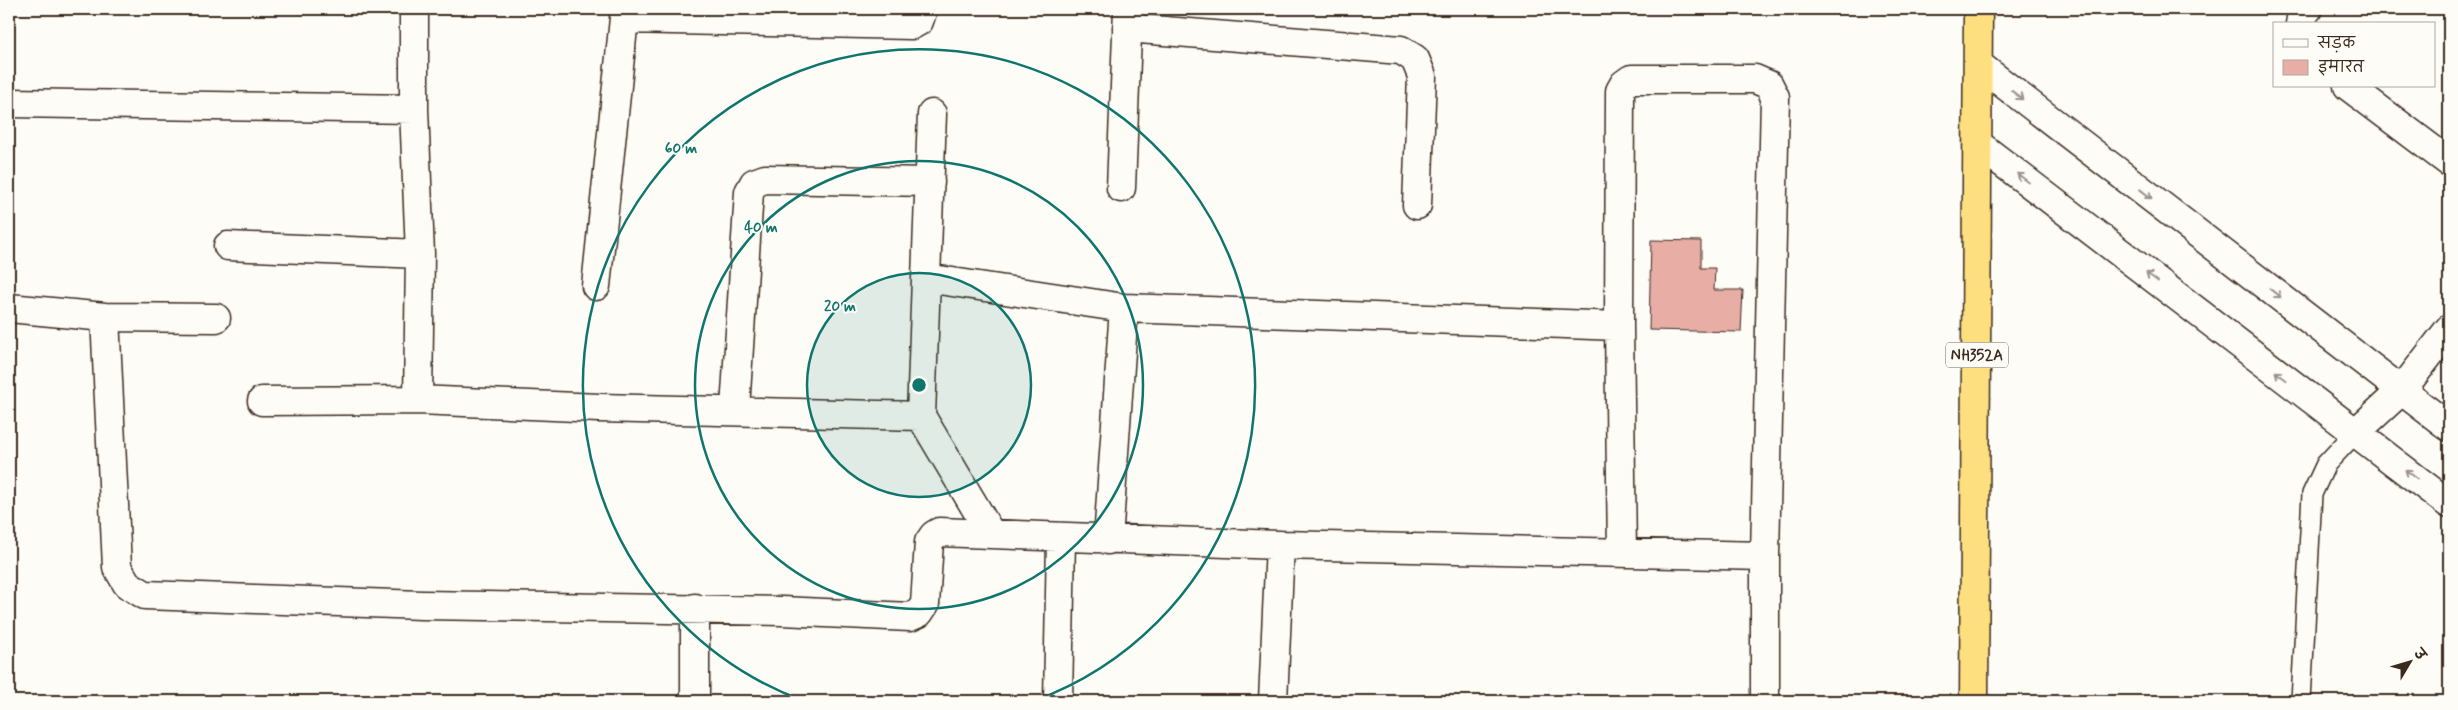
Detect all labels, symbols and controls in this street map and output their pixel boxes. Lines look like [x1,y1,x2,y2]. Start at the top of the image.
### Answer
legend [2273,22,2436,88]
text: सड़क [2317,34,2356,54]
text: इमारत [2318,58,2365,78]
one-way arrow [2010,90,2024,100]
text: 60 m [665,139,697,159]
one-way arrow [2017,173,2030,184]
one-way arrow [2139,189,2153,199]
text: 40 m [744,218,778,238]
one-way arrow [2145,272,2159,282]
one-way arrow [2268,288,2282,298]
text: 20 m [824,297,856,317]
road number: NH352A [1946,342,2008,368]
one-way arrow [2275,370,2288,381]
centre of rings [910,376,928,394]
one-way arrow [2404,469,2417,480]
north arrow [2386,638,2436,688]
text: उ [2408,644,2430,665]

